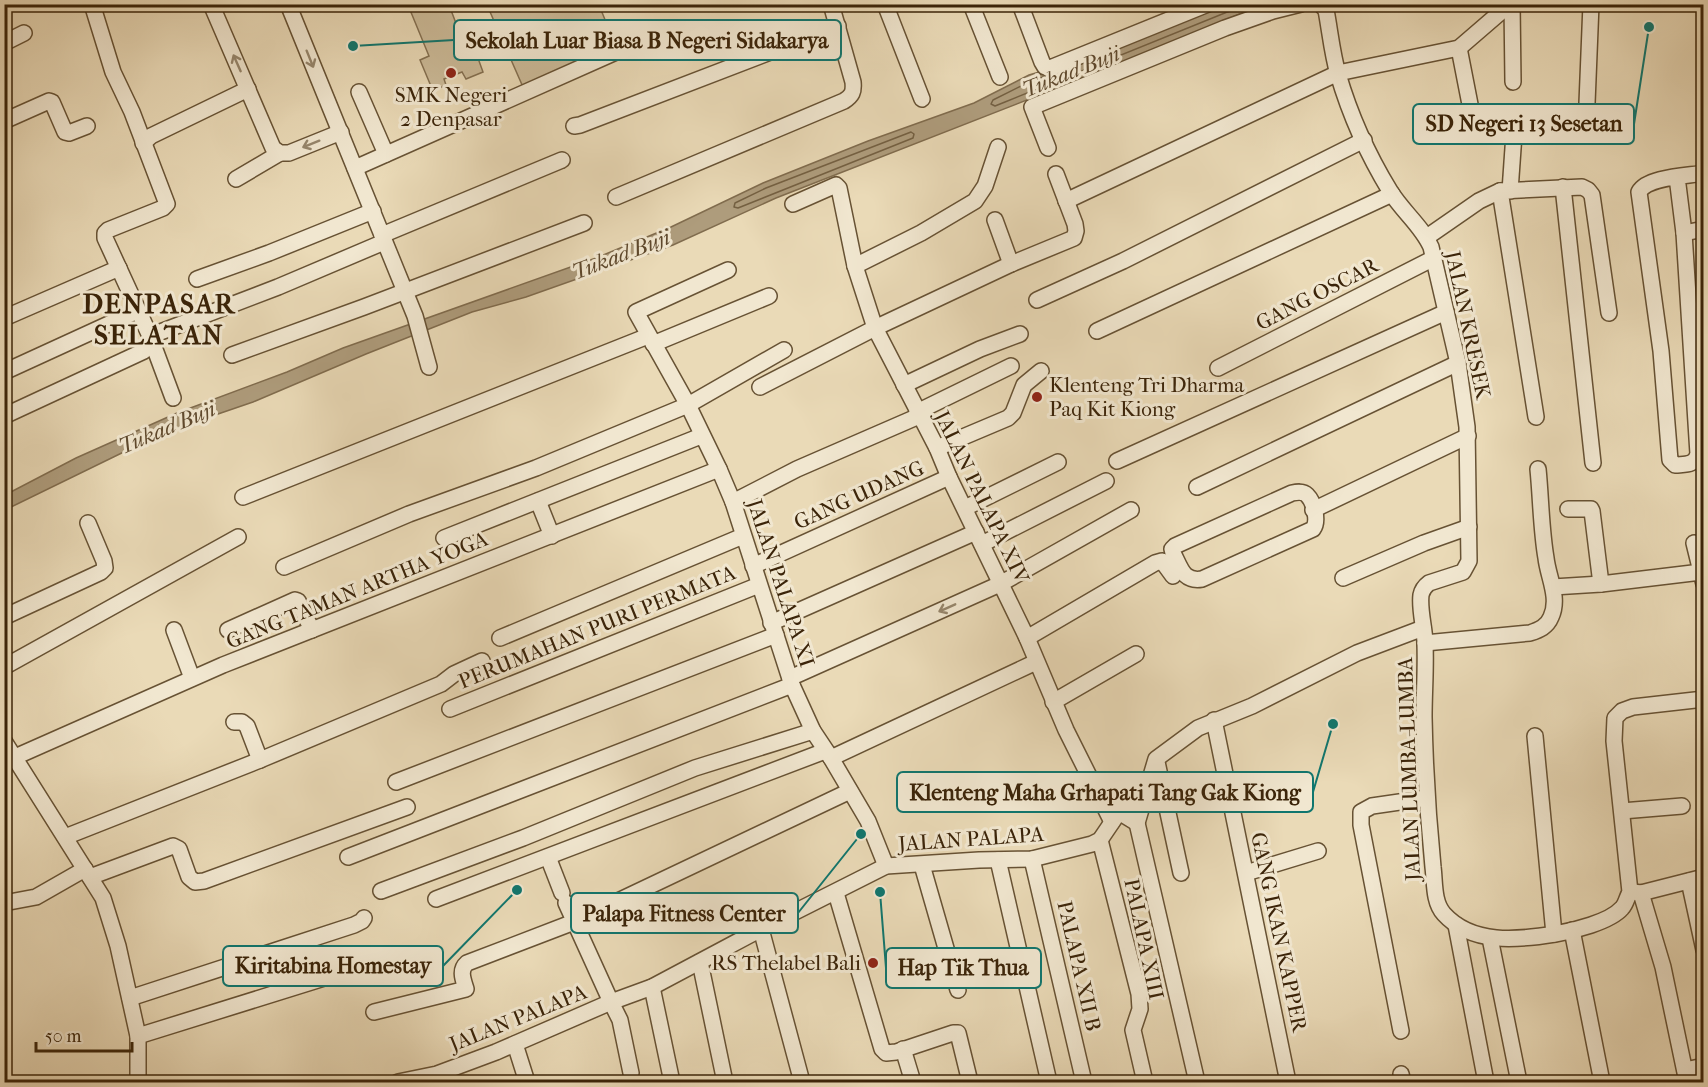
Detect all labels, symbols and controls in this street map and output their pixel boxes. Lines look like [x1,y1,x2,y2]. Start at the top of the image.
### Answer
callout: Sekolah Luar Biasa B Negeri Sidakarya [454,20,841,60]
text: Sekolah Luar Biasa B Negeri Sidakarya [466,28,829,54]
water label: Tukad Buji [1018,40,1125,103]
one-way arrow [305,49,316,67]
one-way arrow [231,55,242,73]
marker: SMK Negeri 2 Denpasar [444,66,458,80]
place label: SMK Negeri 2 Denpasar [395,83,507,131]
callout: SD Negeri 13 Sesetan [1413,104,1634,144]
text: SD Negeri 13 Sesetan [1426,111,1623,137]
one-way arrow [302,139,320,150]
water label: Tukad Buji [568,224,675,286]
street label: JALAN KRESEK [1440,247,1496,403]
street label: GANG OSCAR [1252,253,1383,335]
district label: DENPASAR SELATAN [82,288,236,351]
place label: Klenteng Tri Dharma Paq Kit Kiong [1049,373,1244,421]
marker: Klenteng Tri Dharma Paq Kit Kiong [1030,390,1044,404]
water label: Tukad Buji [115,395,221,460]
street label: JALAN PALAPA XIV [929,405,1035,588]
street label: GANG UDANG [790,456,928,534]
street label: JALAN PALAPA XI [742,494,819,670]
street label: GANG TAMAN ARTHA YOGA [223,526,492,654]
street label: PERUMAHAN PURI PERMATA [455,560,739,694]
one-way arrow [938,602,956,614]
street label: JALAN LUMBA-LUMBA [1393,656,1425,883]
callout: Klenteng Maha Grhapati Tang Gak Kiong [897,772,1313,812]
text: Klenteng Maha Grhapati Tang Gak Kiong [909,780,1302,806]
street label: JALAN PALAPA [895,822,1045,856]
street label: GANG IKAN KAPPER [1246,830,1312,1035]
street label: PALAPA XIII [1119,876,1169,1002]
callout: Palapa Fitness Center [571,893,798,933]
street label: PALAPA XII B [1052,898,1106,1034]
text: Palapa Fitness Center [582,901,786,927]
callout: Kiritabina Homestay [223,946,443,986]
callout: Hap Tik Thua [886,948,1041,988]
place label: RS Thelabel Bali [711,951,861,975]
text: Kiritabina Homestay [235,953,433,979]
text: Hap Tik Thua [897,955,1029,981]
marker: RS Thelabel Bali [866,956,880,970]
street label: JALAN PALAPA [444,979,591,1057]
scale bar [36,1015,132,1053]
text: 50 m [45,1026,82,1047]

